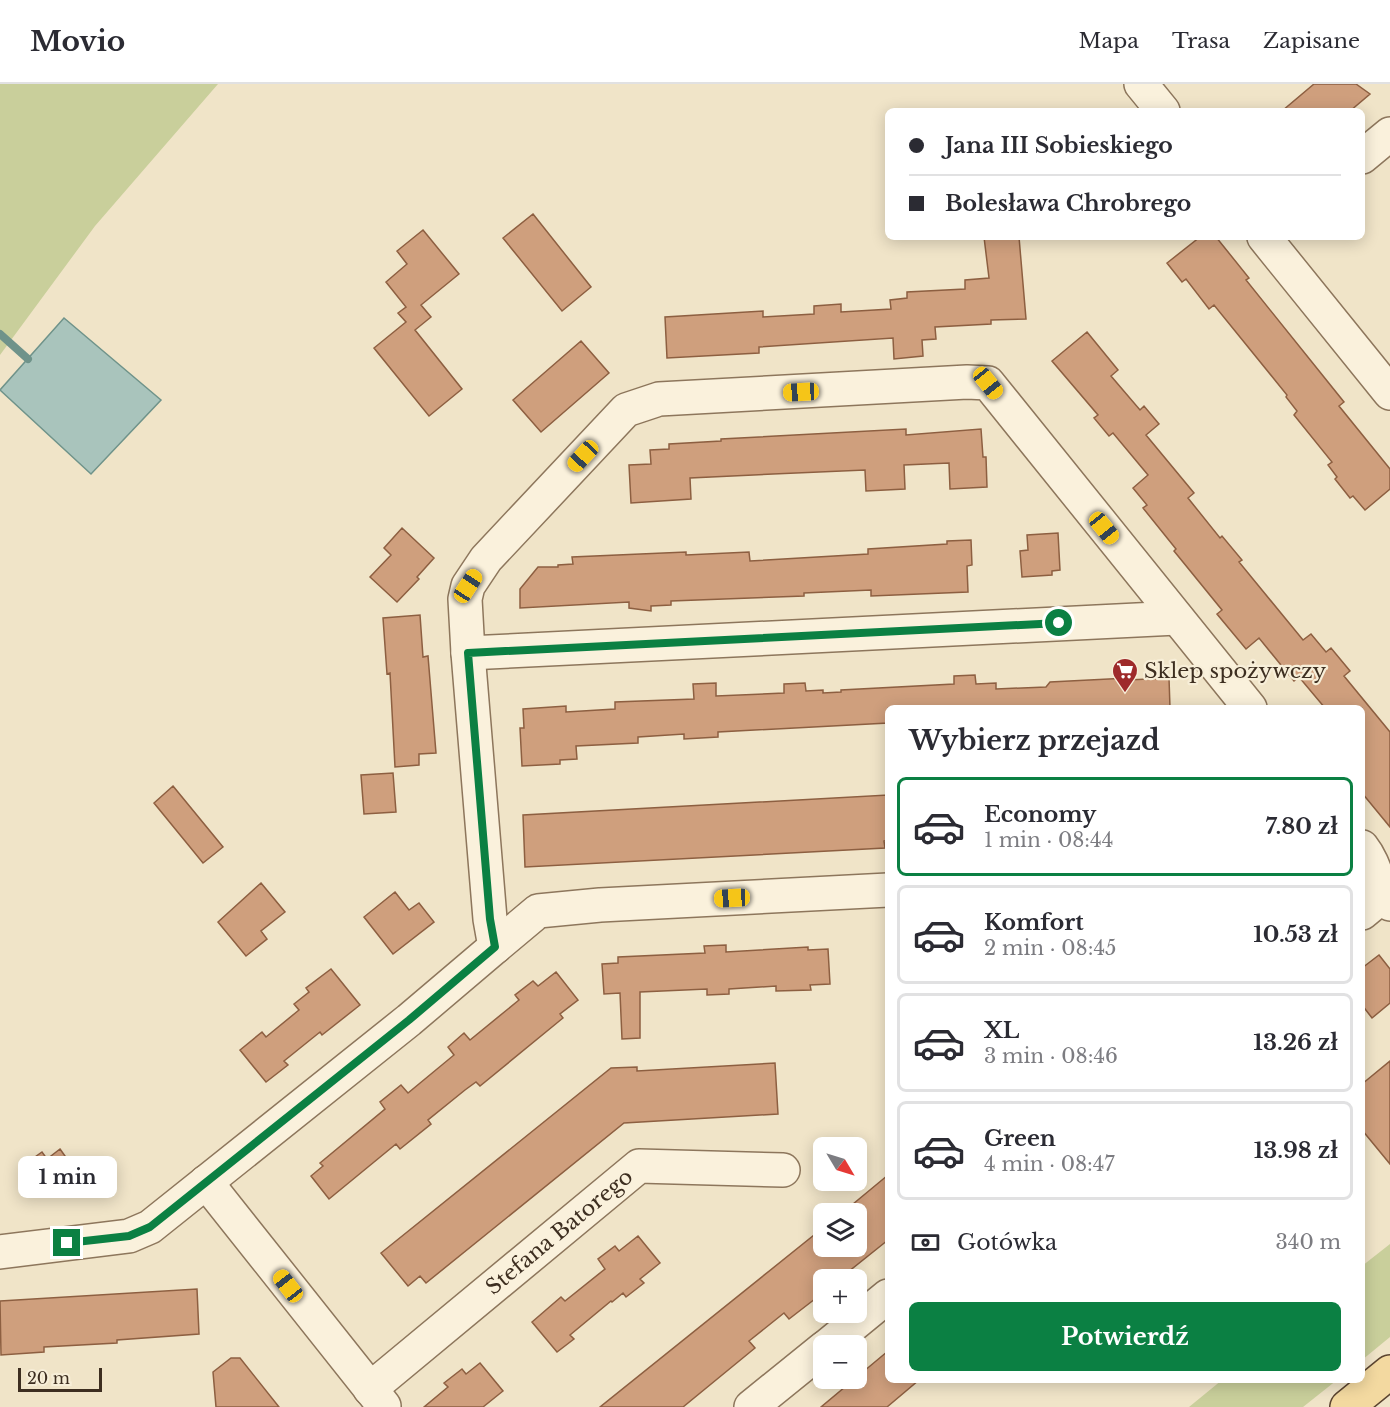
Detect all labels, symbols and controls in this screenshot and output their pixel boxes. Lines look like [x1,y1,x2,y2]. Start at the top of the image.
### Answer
text: Movio [30,24,125,59]
text: Mapa [1079,28,1139,54]
text: Trasa [1172,28,1230,54]
text: Zapisane [1263,28,1360,54]
text: Jana III Sobieskiego [945,132,1173,159]
text: Bolesława Chrobrego [945,190,1191,217]
car [970,363,1006,403]
car [783,382,819,402]
car [564,437,602,475]
car [1086,508,1122,548]
car [451,566,485,606]
route start [1045,609,1072,636]
supermarket icon: Sklep spożywczy [1110,656,1140,694]
place label: Sklep spożywczy [1144,658,1327,684]
text: Wybierz przejazd [909,724,1160,757]
icon: car [912,800,966,854]
text: Economy [984,801,1096,828]
text: 7.80 zł [1265,813,1338,840]
text: 1 min · 08:44 [984,828,1113,852]
car [714,888,750,908]
icon: car [912,908,966,962]
text: Komfort [984,909,1084,936]
text: 10.53 zł [1253,921,1338,948]
text: 2 min · 08:45 [984,936,1116,960]
icon: car [912,1016,966,1070]
text: XL [984,1017,1019,1044]
text: 13.26 zł [1253,1029,1338,1056]
text: 3 min · 08:46 [984,1044,1118,1068]
icon: car [912,1124,966,1178]
text: Green [984,1125,1056,1152]
north arrow [813,1137,867,1191]
map controls [813,1137,867,1389]
text: 13.98 zł [1254,1137,1338,1164]
text: 4 min · 08:47 [984,1152,1115,1176]
callout: 1 min [17,1156,116,1198]
street label: Stefana Batorego [481,1164,638,1300]
text: 1 min [39,1165,96,1189]
button: layers [813,1203,867,1257]
icon: cash [909,1226,942,1259]
route end [53,1229,80,1256]
text: Gotówka [957,1229,1057,1256]
text: 340 m [1276,1230,1341,1254]
car [270,1266,306,1306]
button: + [813,1269,867,1323]
button: Potwierdź [909,1302,1341,1371]
button: − [813,1335,867,1389]
scale bar [18,1365,102,1392]
text: 20 m [27,1368,70,1388]

